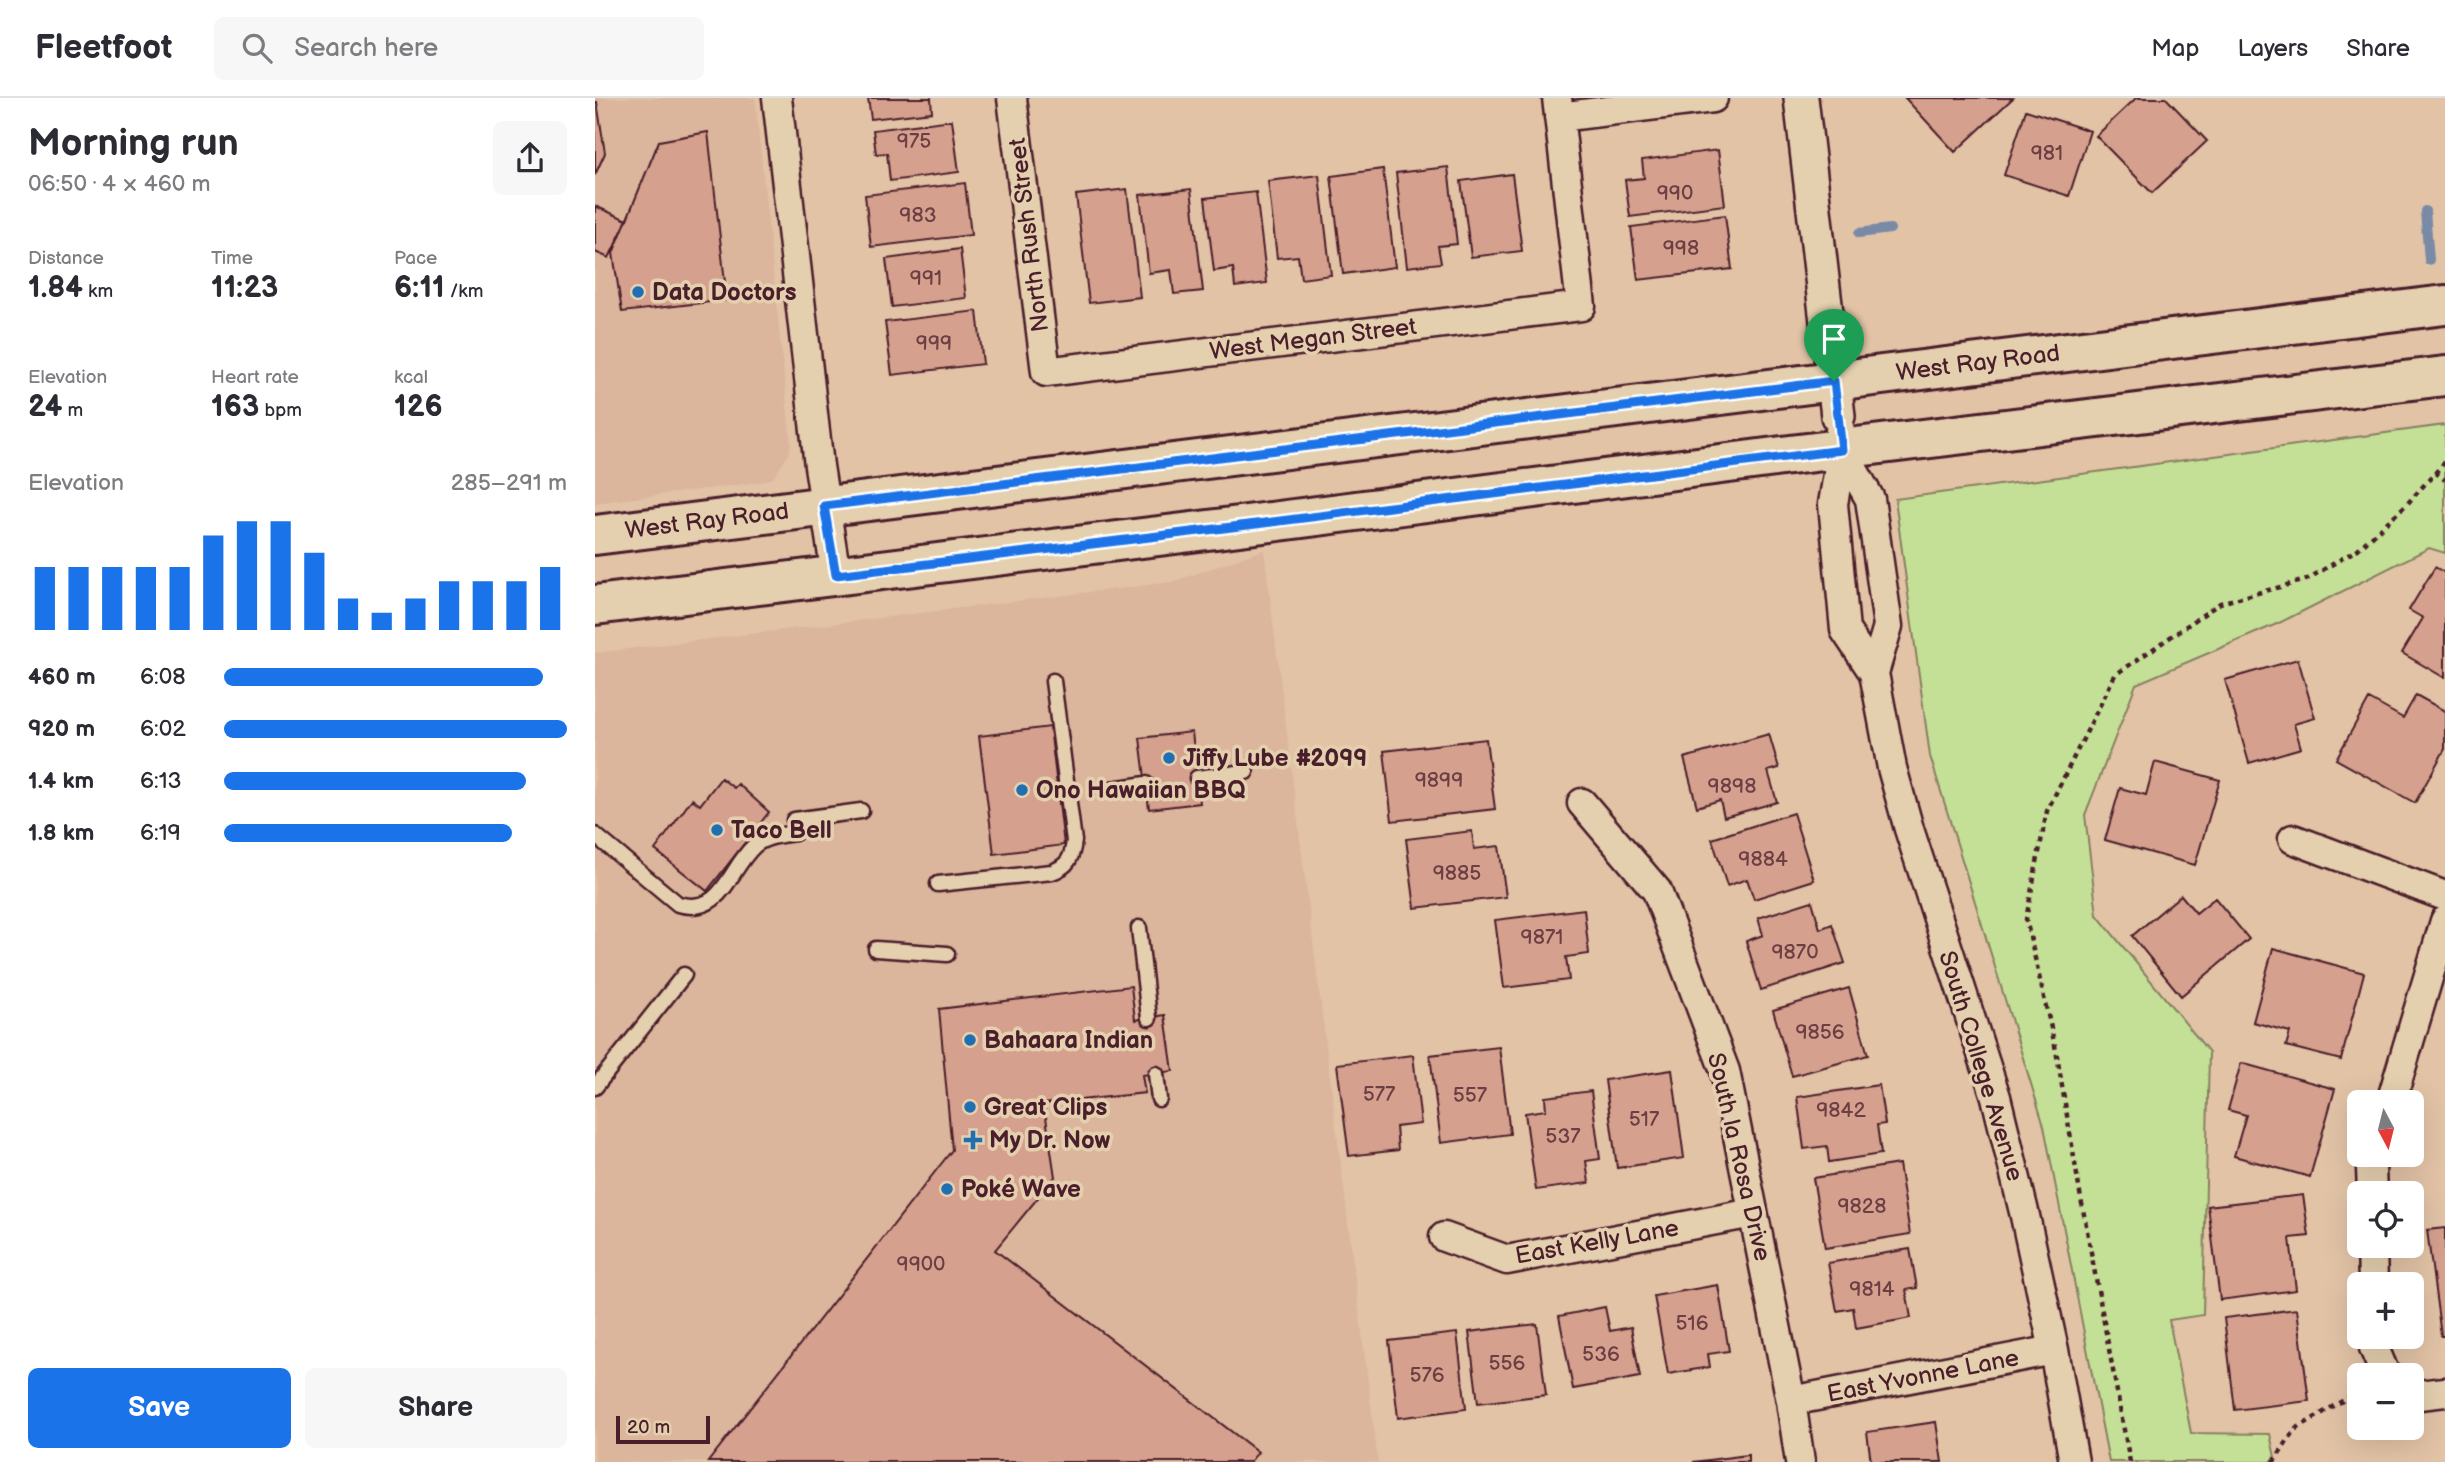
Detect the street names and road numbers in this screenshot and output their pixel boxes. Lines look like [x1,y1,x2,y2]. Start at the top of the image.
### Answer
street label: North Rush Street [1003,136,1055,334]
street label: West Megan Street [1208,312,1419,366]
street label: West Ray Road [1894,339,2062,387]
street label: West Ray Road [623,497,791,545]
street label: South College Avenue [1932,947,2030,1185]
street label: South la Rosa Drive [1701,1050,1777,1264]
street label: East Kelly Lane [1513,1213,1681,1271]
street label: East Yvonne Lane [1825,1343,2021,1409]

